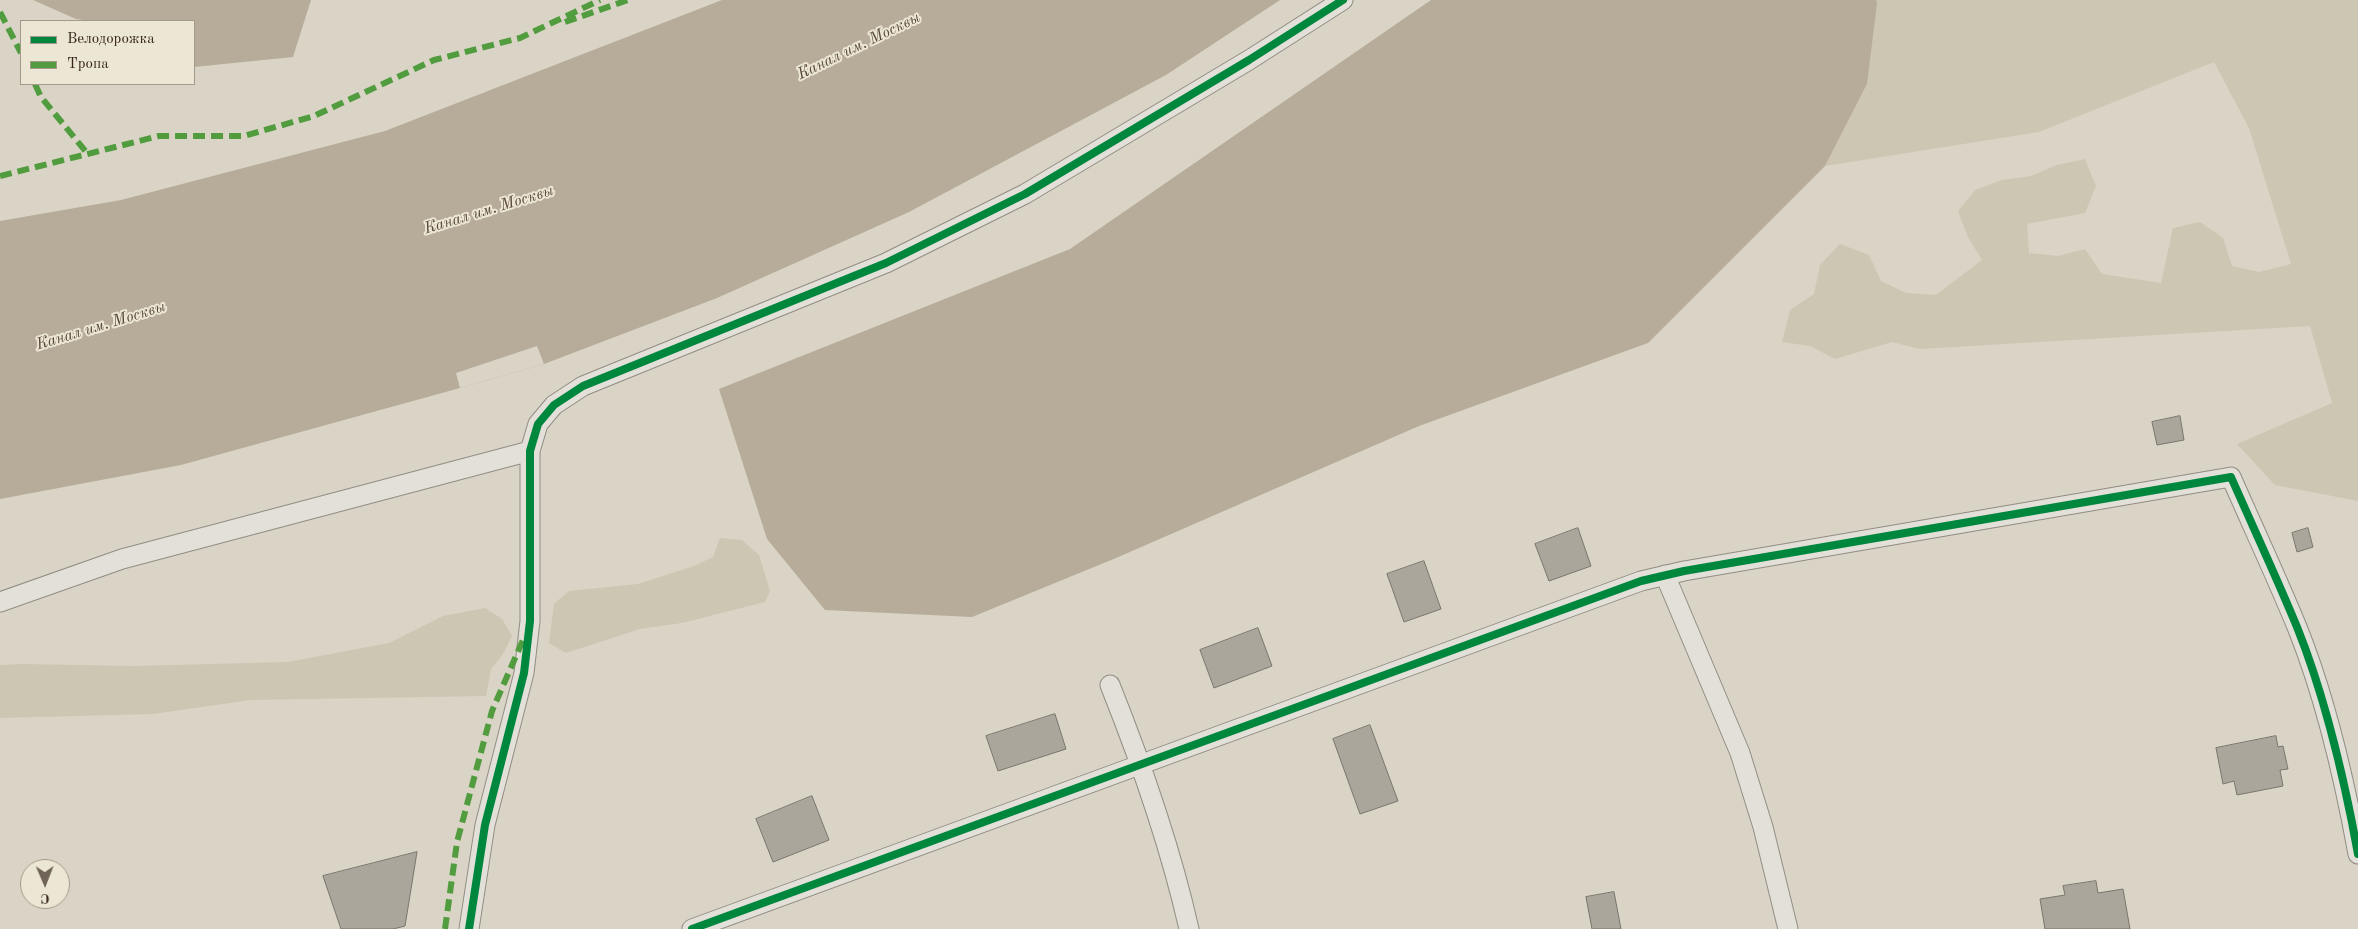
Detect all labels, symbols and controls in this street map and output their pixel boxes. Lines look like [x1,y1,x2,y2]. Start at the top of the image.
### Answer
water label: Канал им. Москвы [795,8,923,84]
legend [20,20,195,85]
text: Велодорожка [67,32,155,47]
text: Тропа [67,57,109,72]
water label: Канал им. Москвы [422,181,556,239]
water label: Канал им. Москвы [34,297,168,355]
north arrow [20,859,70,909]
text: С [40,891,50,905]

